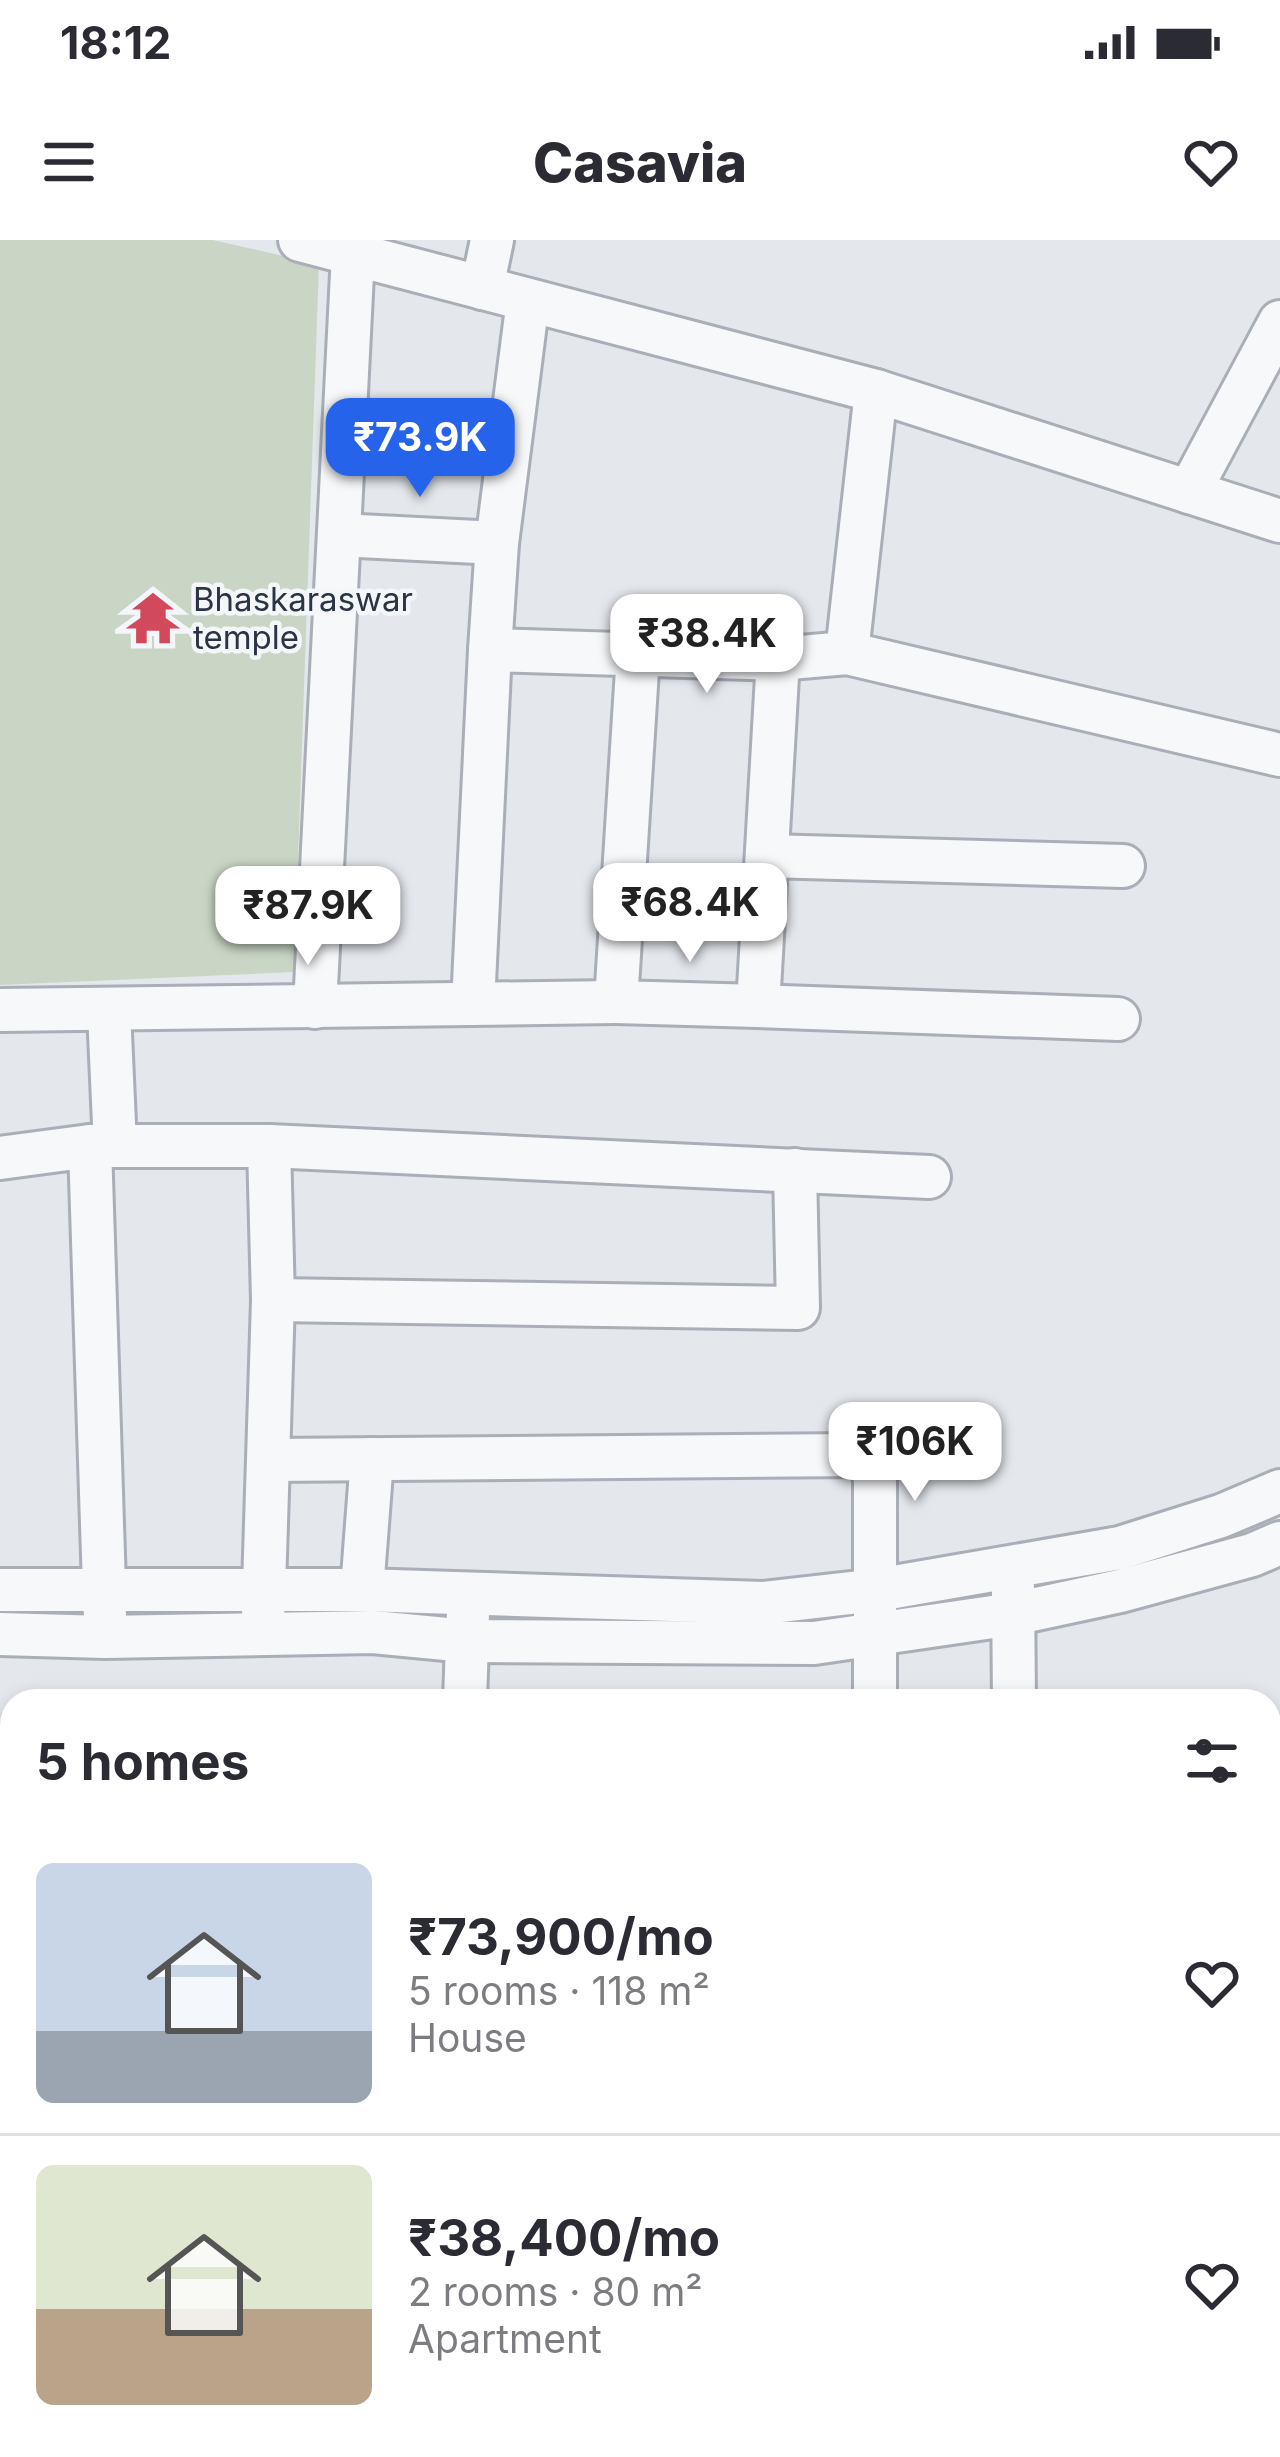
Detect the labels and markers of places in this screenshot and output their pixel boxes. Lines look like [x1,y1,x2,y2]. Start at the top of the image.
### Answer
pin: ₹73.9K [322,398,518,500]
place label: Bhaskaraswar temple [193,579,413,657]
temple icon: Bhaskaraswar temple [124,589,182,647]
pin: ₹38.4K [609,594,805,696]
pin: ₹68.4K [592,863,788,965]
pin: ₹87.9K [210,866,406,968]
pin: ₹106K [831,1402,999,1504]

